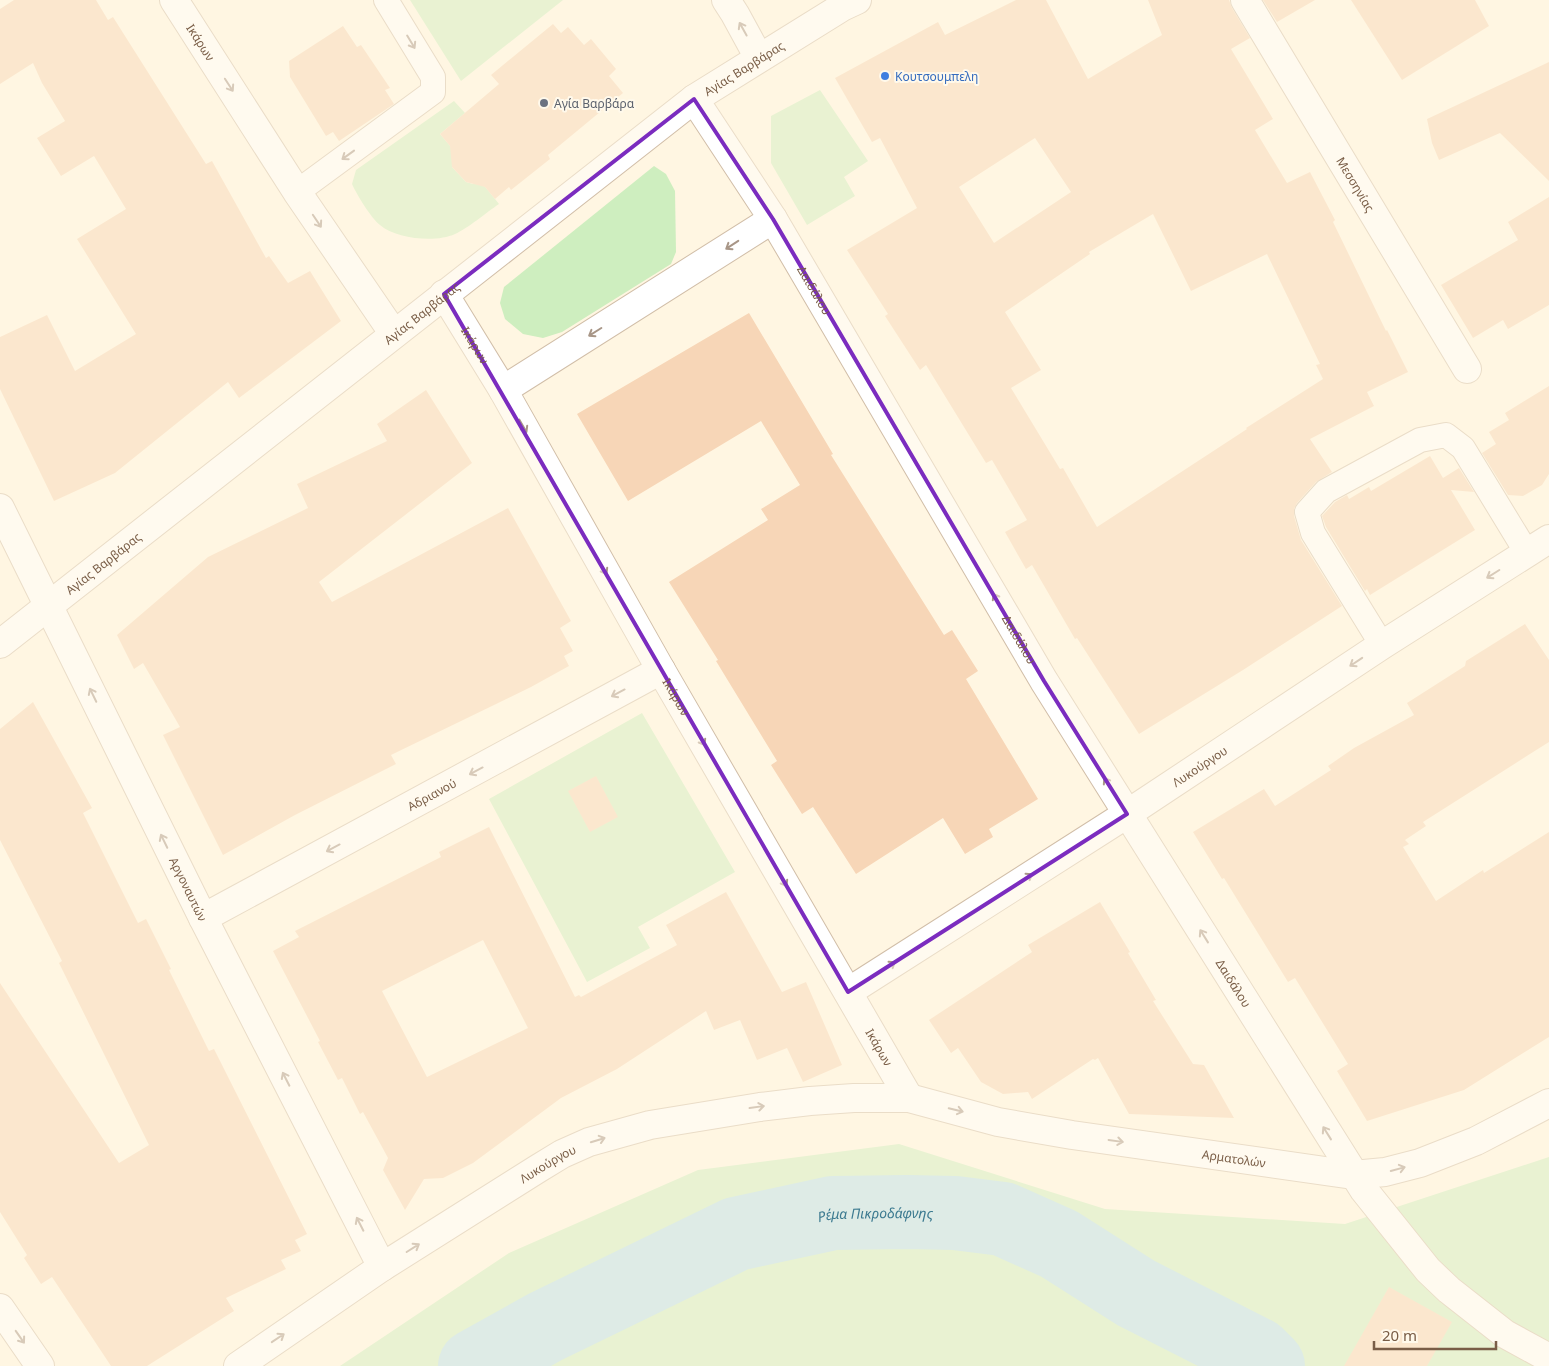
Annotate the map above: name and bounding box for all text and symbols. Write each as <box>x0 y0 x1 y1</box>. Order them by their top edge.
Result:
street label: Ικάρων <box>183 20 219 64</box>
one-way arrow <box>738 21 748 36</box>
one-way arrow <box>407 34 417 48</box>
street label: Αγίας Βαρβάρας <box>700 37 787 100</box>
place label: Κουτσουμπελη <box>895 68 978 85</box>
marker: Κουτσουμπελη <box>879 70 891 82</box>
one-way arrow <box>224 78 234 92</box>
place label: Αγία Βαρβάρα <box>554 95 635 112</box>
marker: Αγία Βαρβάρα <box>538 97 550 109</box>
one-way arrow <box>341 150 355 160</box>
street label: Μεσσηνίας <box>1333 154 1379 215</box>
one-way arrow <box>312 214 322 228</box>
one-way arrow <box>725 240 739 250</box>
street label: Δαιδάλου <box>794 262 836 318</box>
street label: Αγίας Βαρβάρας <box>380 278 463 348</box>
street label: Ικάρων <box>458 323 493 367</box>
one-way arrow <box>588 328 602 338</box>
one-way arrow <box>518 419 528 434</box>
street label: Αγίας Βαρβάρας <box>62 528 144 598</box>
one-way arrow <box>599 560 609 574</box>
one-way arrow <box>1487 570 1501 580</box>
one-way arrow <box>991 593 1001 607</box>
street label: Δαιδάλου <box>999 612 1041 667</box>
one-way arrow <box>1350 657 1364 667</box>
street label: Ικάρων <box>659 675 694 719</box>
one-way arrow <box>88 688 97 703</box>
one-way arrow <box>611 688 626 698</box>
one-way arrow <box>697 731 707 746</box>
street label: Λυκούργου <box>1169 741 1230 790</box>
one-way arrow <box>469 766 483 776</box>
street label: Αδριανού <box>404 774 459 814</box>
one-way arrow <box>1103 777 1113 791</box>
one-way arrow <box>159 834 169 849</box>
one-way arrow <box>325 843 340 853</box>
street label: Αργοναυτών <box>166 854 212 924</box>
one-way arrow <box>778 872 788 887</box>
one-way arrow <box>1019 873 1033 883</box>
one-way arrow <box>1199 929 1210 943</box>
street label: Δαιδάλου <box>1212 956 1255 1010</box>
one-way arrow <box>882 960 896 970</box>
street label: Ικάρων <box>862 1025 897 1069</box>
one-way arrow <box>281 1072 290 1087</box>
one-way arrow <box>749 1102 765 1112</box>
one-way arrow <box>948 1106 964 1115</box>
one-way arrow <box>1322 1127 1332 1141</box>
one-way arrow <box>590 1134 606 1144</box>
one-way arrow <box>1107 1137 1123 1147</box>
street label: Λυκούργου <box>516 1140 578 1187</box>
street label: Αρματολών <box>1201 1145 1267 1171</box>
one-way arrow <box>1389 1163 1405 1173</box>
water label: Ρέμα Πικροδάφνης <box>816 1202 934 1226</box>
one-way arrow <box>355 1216 365 1231</box>
one-way arrow <box>405 1242 419 1252</box>
scale bar <box>1374 1318 1496 1350</box>
text: 20 m <box>1382 1325 1417 1345</box>
one-way arrow <box>15 1330 25 1344</box>
one-way arrow <box>271 1333 285 1343</box>

